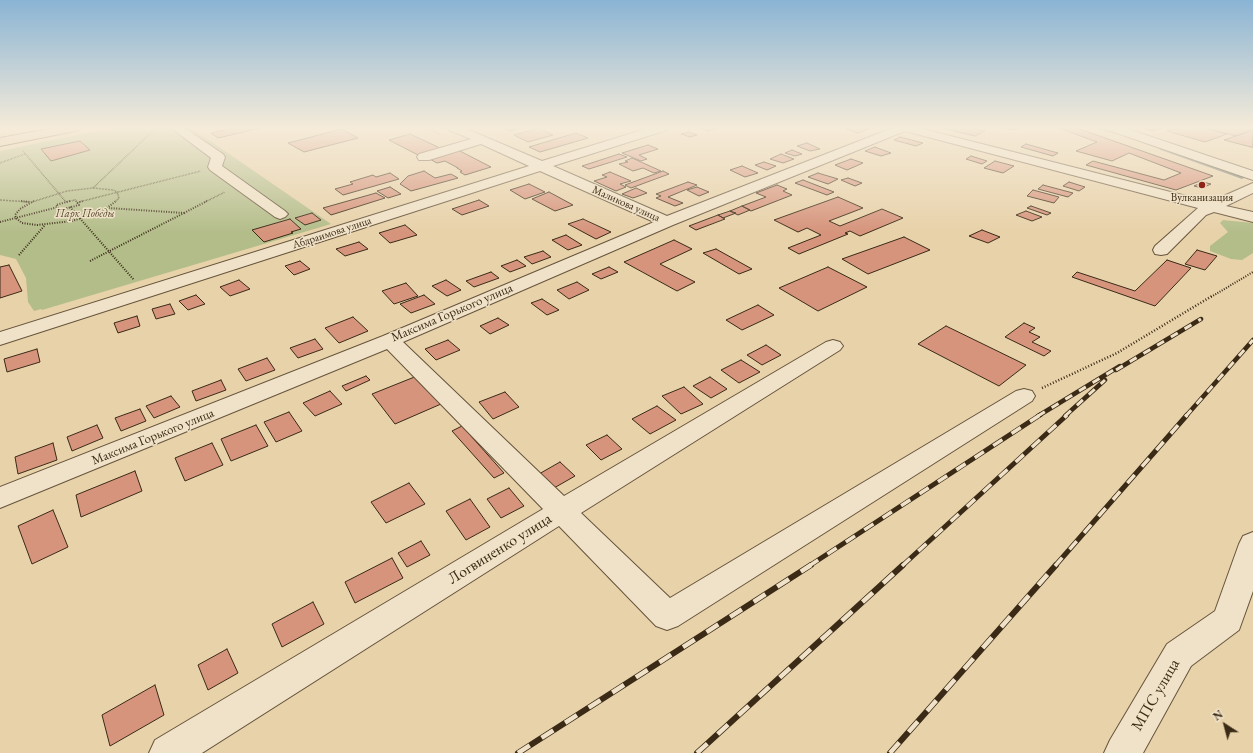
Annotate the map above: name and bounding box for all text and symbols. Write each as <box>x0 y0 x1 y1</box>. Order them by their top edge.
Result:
marker: Вулканизация <box>1197 180 1207 190</box>
street label: Маликова улица <box>590 183 662 225</box>
place label: Вулканизация <box>1171 191 1233 205</box>
park label: Парк Победы <box>56 207 114 221</box>
street label: Абдраимова улица <box>291 214 373 252</box>
street label: Максима Горького улица <box>389 280 515 346</box>
street label: Максима Горького улица <box>90 405 216 469</box>
street label: Логвиненко улица <box>444 509 556 589</box>
street label: МПС улица <box>1128 656 1184 734</box>
north arrow <box>1205 705 1245 745</box>
text: N <box>1210 707 1226 724</box>

